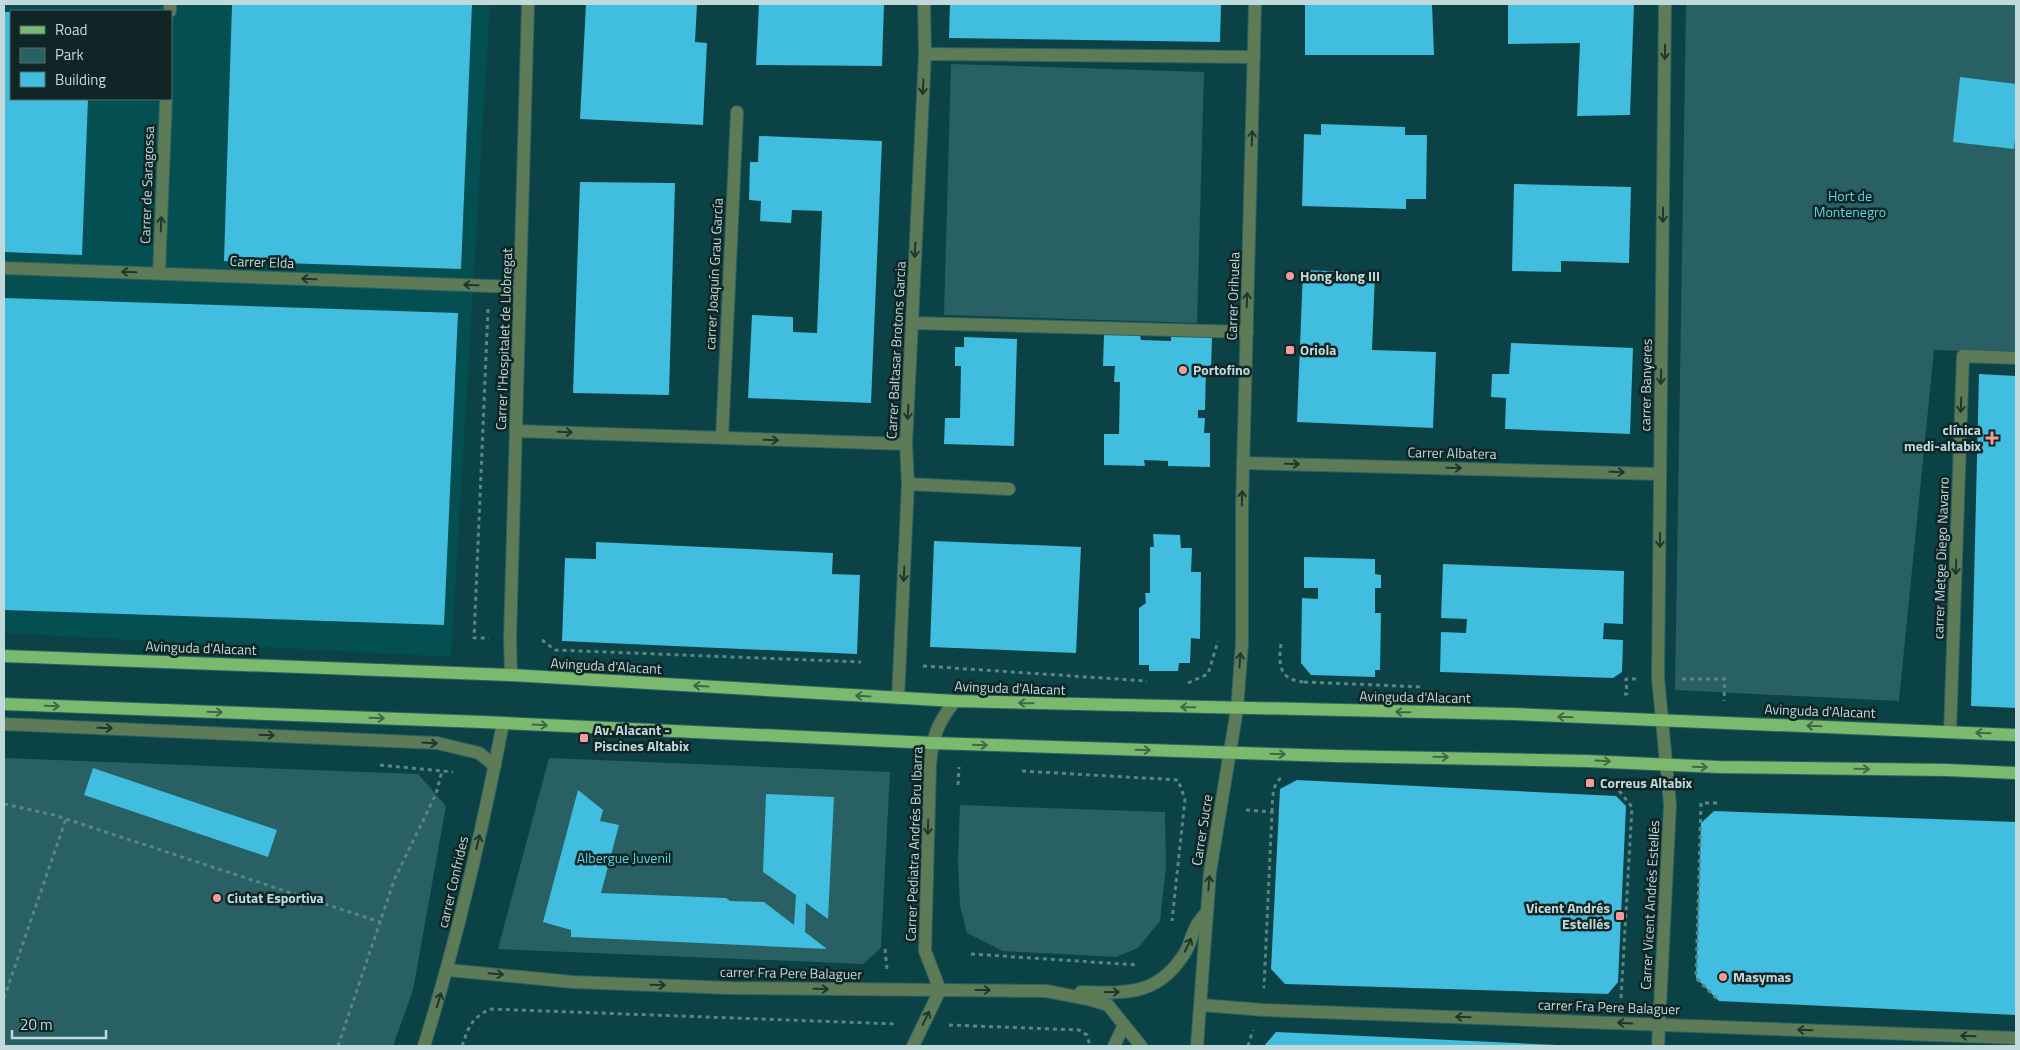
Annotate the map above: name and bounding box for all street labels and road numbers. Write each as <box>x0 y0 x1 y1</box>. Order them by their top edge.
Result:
street label: Carrer de Saragossa <box>134 126 159 244</box>
street label: carrer Joaquín Grau García <box>699 198 728 350</box>
street label: Carrer l'Hospitalet de Llobregat <box>490 247 517 430</box>
street label: Carrer Elda <box>229 250 295 273</box>
street label: Carrer Orihuela <box>1220 251 1245 341</box>
street label: Carrer Baltasar Brotons Garcia <box>880 261 911 439</box>
street label: carrer Banyeres <box>1634 338 1657 432</box>
street label: Carrer Albatera <box>1407 441 1497 464</box>
street label: carrer Metge Diego Navarro <box>1927 476 1954 640</box>
street label: Avinguda d'Alacant <box>145 635 257 660</box>
street label: Avinguda d'Alacant <box>550 652 662 679</box>
street label: Avinguda d'Alacant <box>954 675 1066 700</box>
street label: Avinguda d'Alacant <box>1359 685 1471 708</box>
street label: Avinguda d'Alacant <box>1764 698 1876 723</box>
street label: Carrer Pediatra Andrés Bru Ibarra <box>900 746 927 942</box>
street label: Carrer Sucre <box>1185 793 1218 867</box>
street label: Carrer Vicent Andrés Estellés <box>1635 820 1664 990</box>
street label: carrer Confrides <box>432 834 473 930</box>
street label: carrer Fra Pere Balaguer <box>720 961 862 984</box>
street label: carrer Fra Pere Balaguer <box>1538 994 1681 1019</box>

